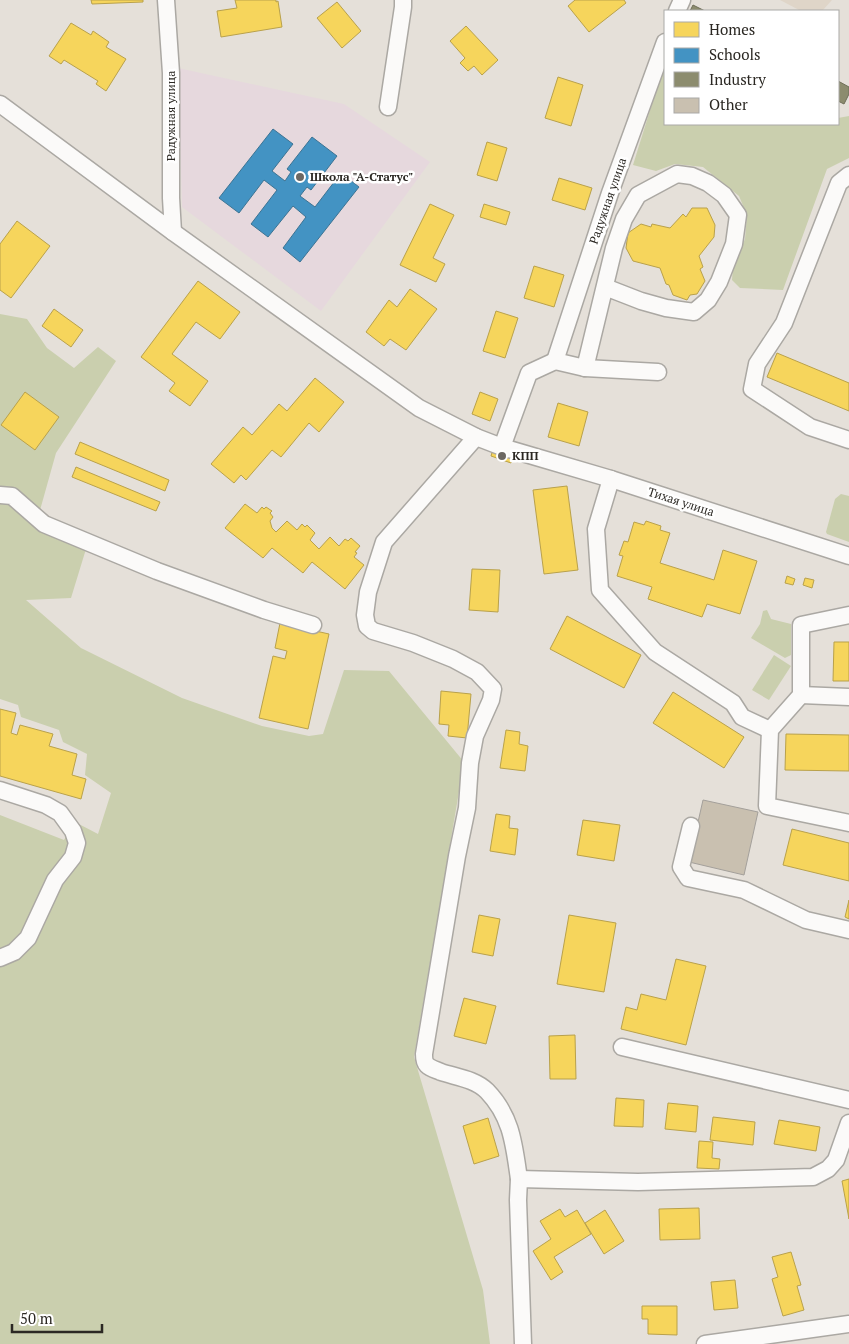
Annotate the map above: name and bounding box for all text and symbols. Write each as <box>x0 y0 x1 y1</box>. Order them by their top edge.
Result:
legend <box>664 10 839 125</box>
text: Homes <box>709 19 755 39</box>
text: Schools <box>709 44 760 64</box>
text: Industry <box>709 69 766 89</box>
street label: Радужная улица <box>163 71 178 161</box>
text: Other <box>709 94 748 114</box>
street label: Радужная улица <box>586 156 629 246</box>
place label: Школа "А-Статус" <box>310 169 413 184</box>
marker: Школа "А-Статус" <box>294 171 306 183</box>
place label: КПП <box>512 448 539 463</box>
marker: КПП <box>496 450 508 462</box>
street label: Тихая улица <box>646 484 716 519</box>
scale bar <box>12 1302 102 1334</box>
text: 50 m <box>20 1308 53 1328</box>

